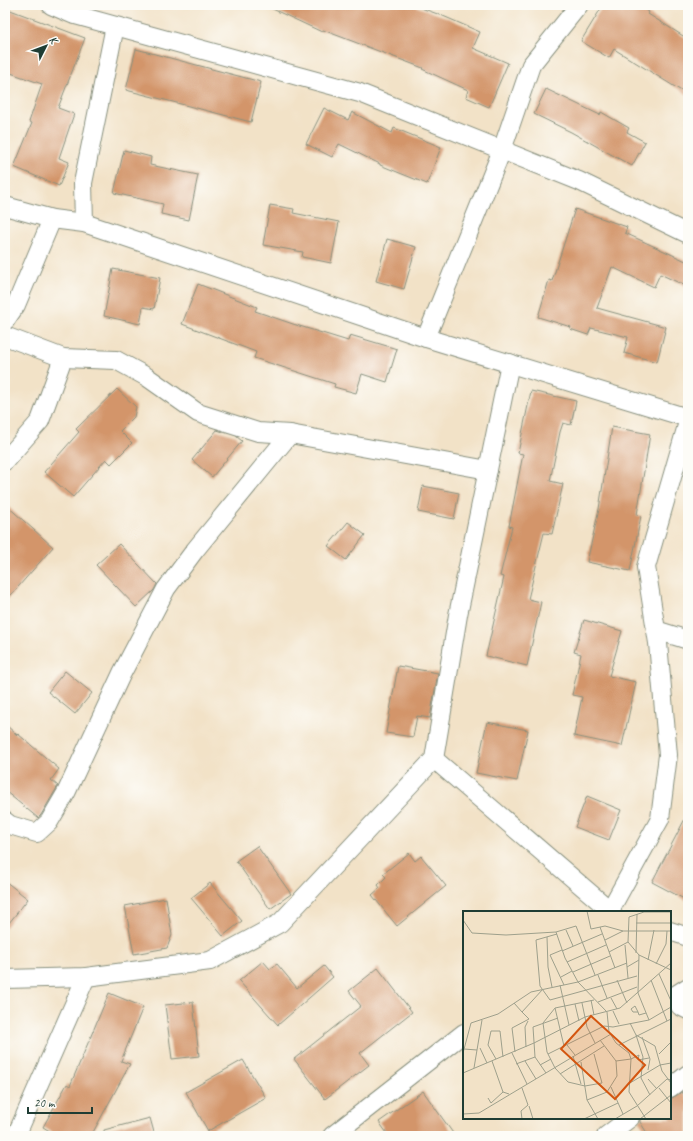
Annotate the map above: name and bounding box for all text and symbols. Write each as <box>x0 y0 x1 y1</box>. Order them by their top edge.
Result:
north arrow <box>26 26 66 66</box>
text: K <box>46 33 62 48</box>
inset map <box>463 911 671 1119</box>
scale bar <box>28 1089 92 1115</box>
text: 20 m <box>34 1095 56 1111</box>

